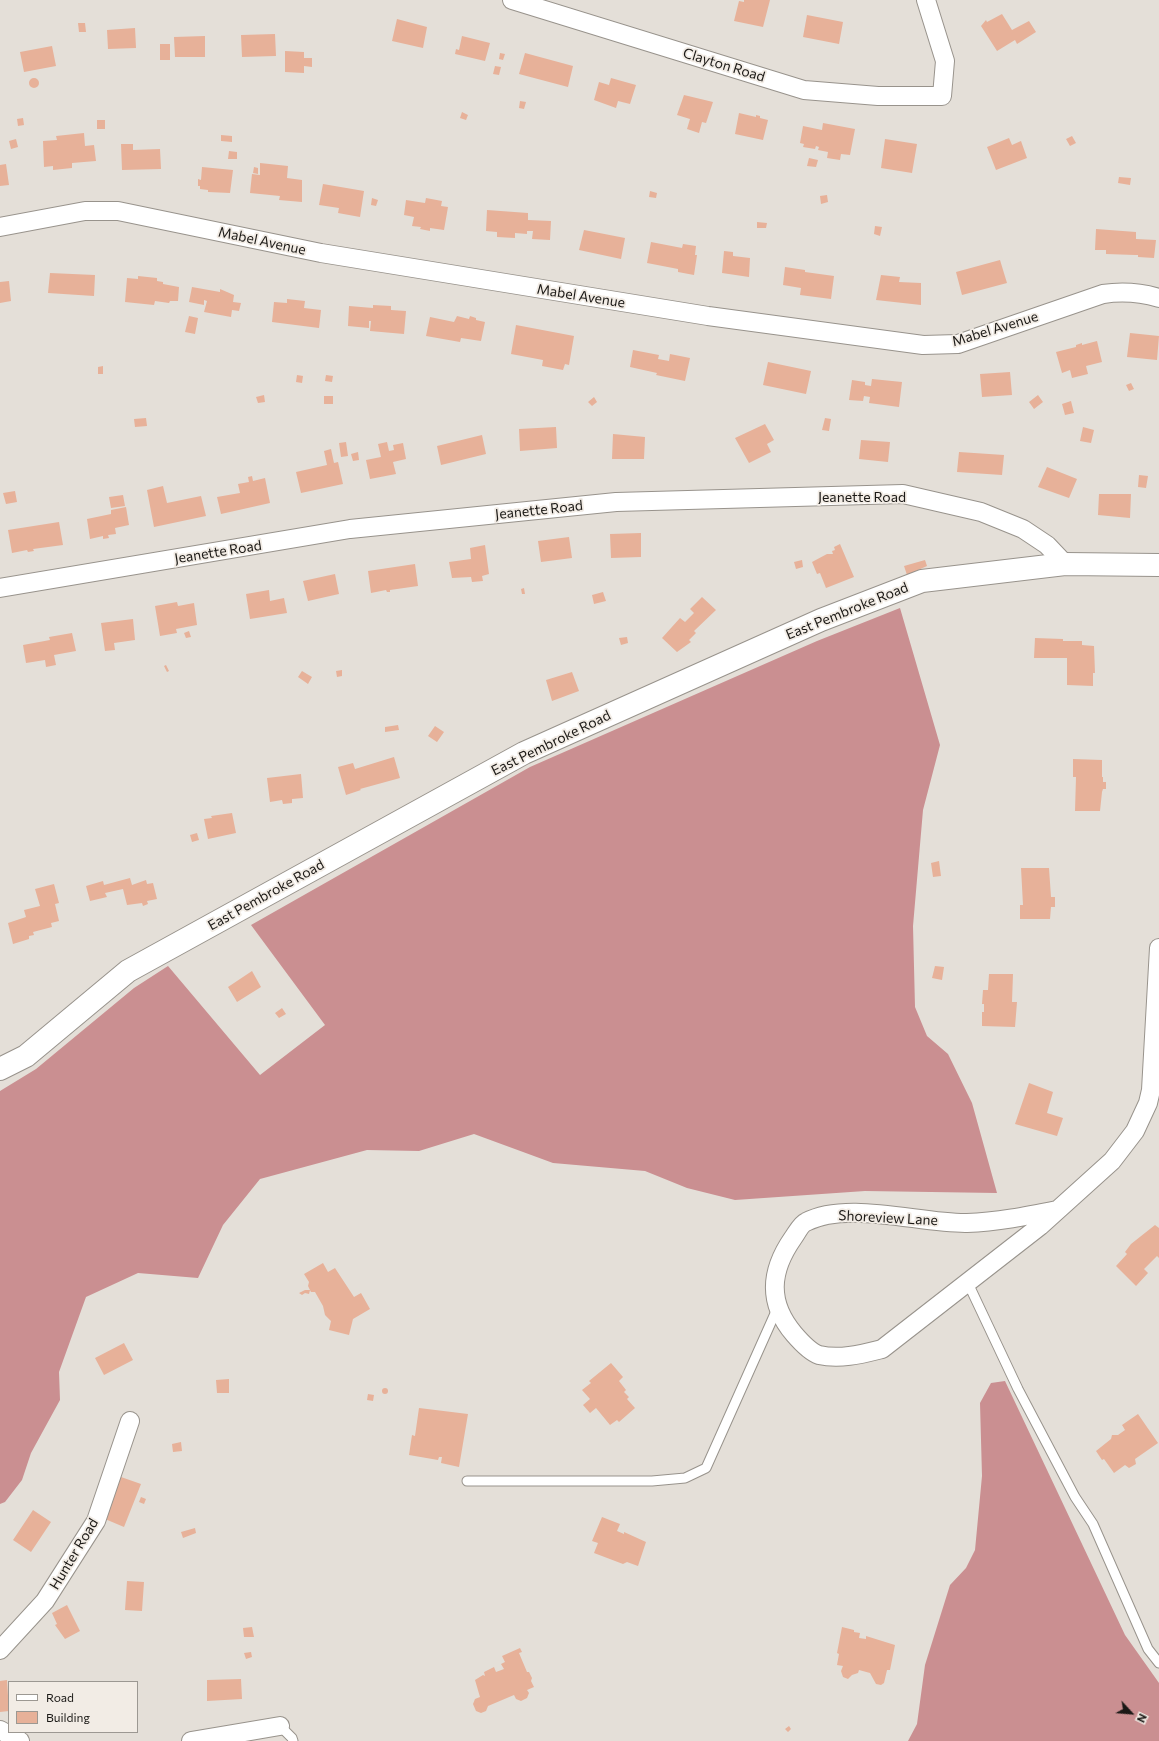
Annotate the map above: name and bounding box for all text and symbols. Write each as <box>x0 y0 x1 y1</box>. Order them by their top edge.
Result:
street label: Clayton Road <box>681 45 767 85</box>
street label: Mabel Avenue <box>217 224 307 258</box>
street label: Mabel Avenue <box>536 281 626 311</box>
street label: Mabel Avenue <box>950 308 1040 350</box>
street label: Jeanette Road <box>818 489 906 505</box>
street label: Jeanette Road <box>494 497 584 523</box>
street label: Jeanette Road <box>173 537 263 567</box>
street label: East Pembroke Road <box>783 579 911 643</box>
street label: East Pembroke Road <box>489 707 613 779</box>
street label: East Pembroke Road <box>205 856 327 934</box>
street label: Shoreview Lane <box>838 1207 938 1229</box>
street label: Hunter Road <box>46 1515 102 1593</box>
legend <box>8 1681 138 1733</box>
text: Road <box>46 1690 74 1704</box>
north arrow <box>1111 1693 1151 1733</box>
text: Building <box>46 1710 90 1724</box>
text: N <box>1135 1712 1150 1725</box>

